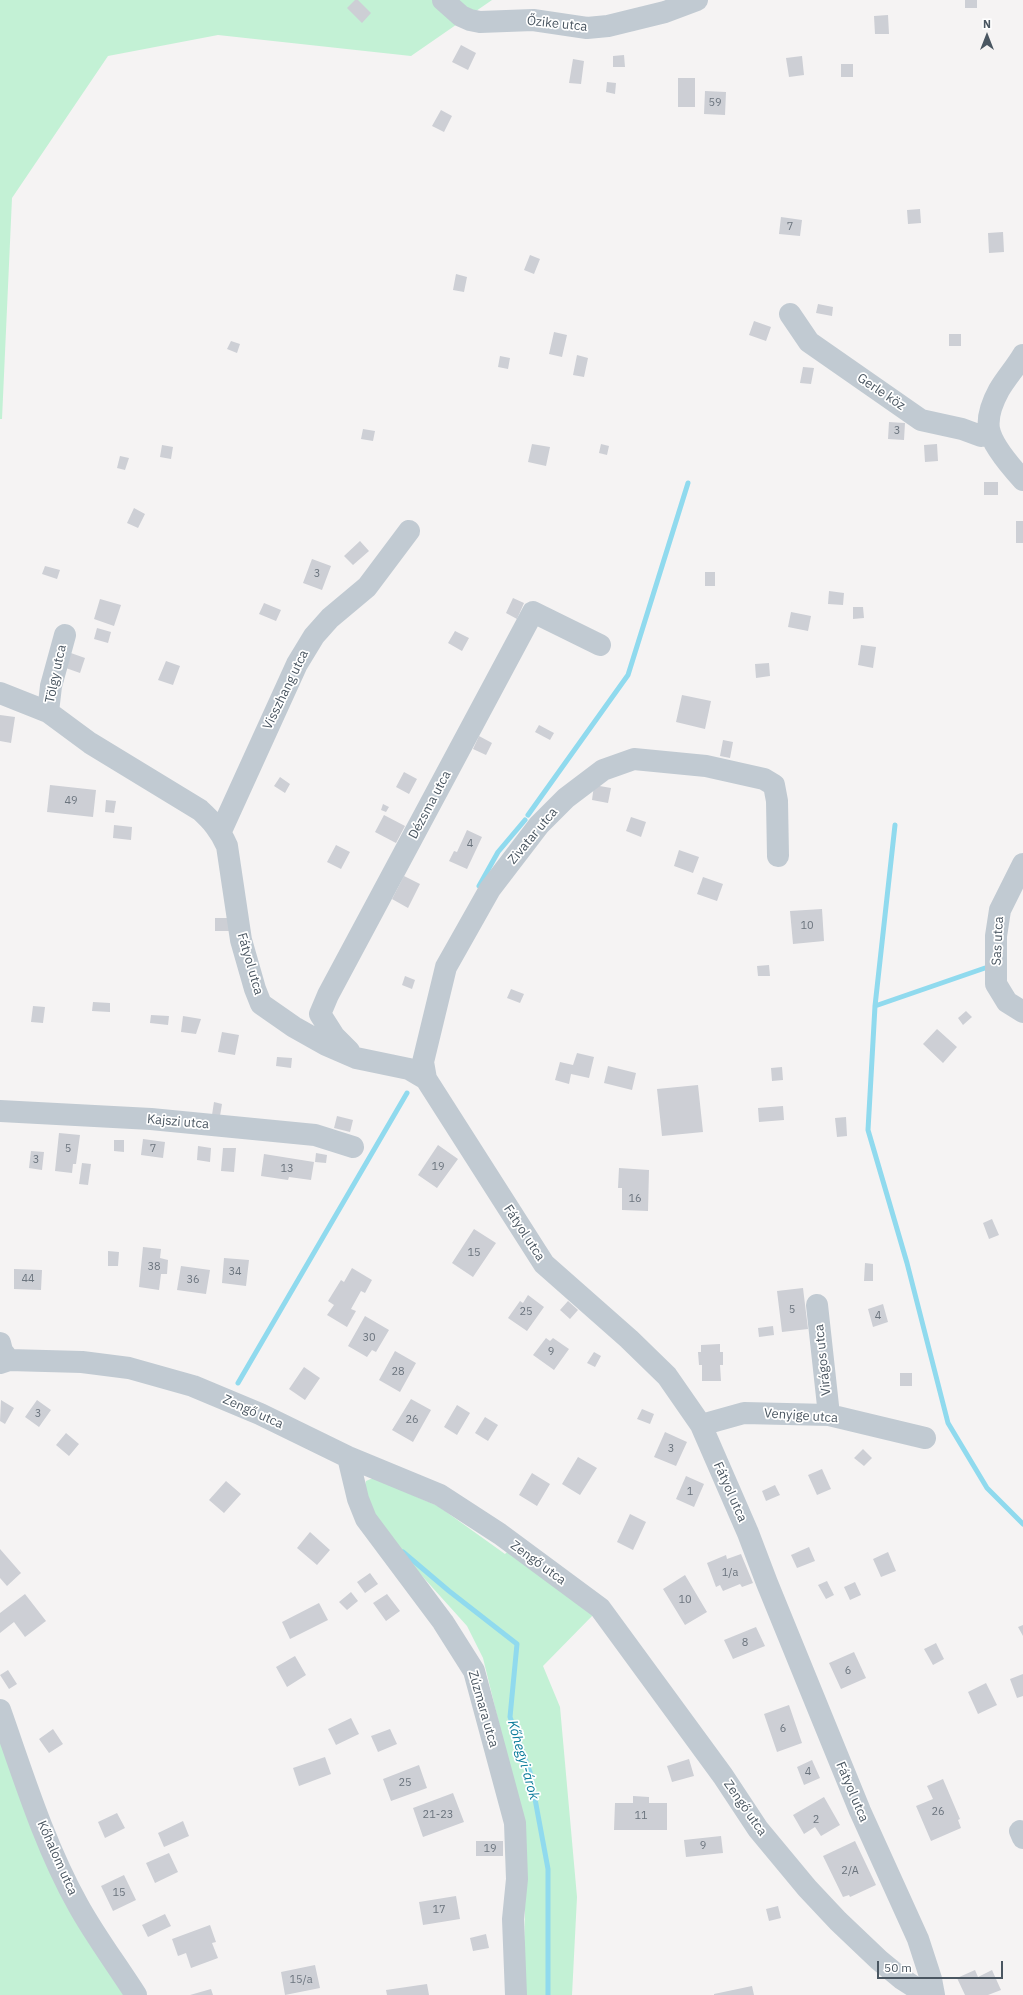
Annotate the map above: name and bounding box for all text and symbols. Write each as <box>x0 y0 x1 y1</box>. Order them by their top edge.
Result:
street label: Őzike utca <box>526 13 588 35</box>
north arrow <box>967 16 1007 56</box>
text: N <box>983 17 991 31</box>
house number: 59 <box>708 96 722 110</box>
house number: 7 <box>787 220 793 234</box>
street label: Gerle köz <box>854 370 908 414</box>
house number: 3 <box>894 424 900 438</box>
house number: 3 <box>314 567 320 581</box>
street label: Tölgy utca <box>42 643 70 705</box>
street label: Visszhang utca <box>260 648 312 732</box>
street label: Dézsma utca <box>406 768 454 842</box>
house number: 49 <box>64 794 78 808</box>
street label: Zivatar utca <box>505 805 561 867</box>
house number: 4 <box>467 837 473 851</box>
street label: Sas utca <box>989 916 1007 966</box>
house number: 10 <box>800 919 814 933</box>
street label: Fátyol utca <box>234 931 266 997</box>
street label: Kajszi utca <box>146 1112 210 1132</box>
house number: 5 <box>65 1142 71 1156</box>
house number: 7 <box>150 1142 156 1156</box>
house number: 3 <box>33 1153 39 1167</box>
house number: 19 <box>431 1160 445 1174</box>
house number: 13 <box>280 1162 294 1176</box>
house number: 16 <box>628 1192 642 1206</box>
street label: Fátyol utca <box>500 1202 548 1264</box>
house number: 15 <box>467 1246 481 1260</box>
house number: 38 <box>147 1260 161 1274</box>
house number: 34 <box>228 1265 242 1279</box>
house number: 44 <box>21 1272 35 1286</box>
house number: 36 <box>186 1273 200 1287</box>
house number: 5 <box>789 1303 795 1317</box>
house number: 25 <box>519 1305 533 1319</box>
house number: 4 <box>875 1309 881 1323</box>
street label: Virágos utca <box>811 1324 835 1396</box>
house number: 30 <box>362 1331 376 1345</box>
house number: 9 <box>548 1345 554 1359</box>
house number: 28 <box>391 1365 405 1379</box>
street label: Zengő utca <box>220 1392 286 1432</box>
street label: Venyige utca <box>764 1406 838 1426</box>
house number: 3 <box>35 1407 41 1421</box>
house number: 26 <box>405 1413 419 1427</box>
house number: 3 <box>668 1442 674 1456</box>
street label: Fátyol utca <box>710 1460 750 1524</box>
house number: 1 <box>687 1485 693 1499</box>
street label: Zengő utca <box>507 1538 569 1588</box>
house number: 1/a <box>722 1566 738 1580</box>
house number: 10 <box>678 1593 692 1607</box>
house number: 8 <box>742 1636 748 1650</box>
house number: 6 <box>845 1664 851 1678</box>
street label: Zúzmara utca <box>465 1669 501 1749</box>
water label: Kőhegyi-árok <box>504 1718 542 1802</box>
house number: 6 <box>780 1722 786 1736</box>
street label: Fátyol utca <box>832 1760 872 1824</box>
house number: 4 <box>805 1765 811 1779</box>
house number: 25 <box>398 1776 412 1790</box>
street label: Zengő utca <box>720 1777 770 1839</box>
house number: 26 <box>931 1805 945 1819</box>
house number: 21-23 <box>423 1808 453 1822</box>
house number: 11 <box>634 1809 648 1823</box>
house number: 2 <box>813 1813 819 1827</box>
street label: Kőhalom utca <box>34 1818 80 1898</box>
house number: 9 <box>700 1839 706 1853</box>
house number: 19 <box>483 1842 497 1856</box>
house number: 2/A <box>841 1864 859 1878</box>
house number: 15 <box>112 1886 126 1900</box>
house number: 17 <box>432 1903 446 1917</box>
scale bar <box>879 1953 1005 1979</box>
text: 50 m <box>884 1960 912 1975</box>
house number: 15/a <box>289 1973 313 1987</box>

